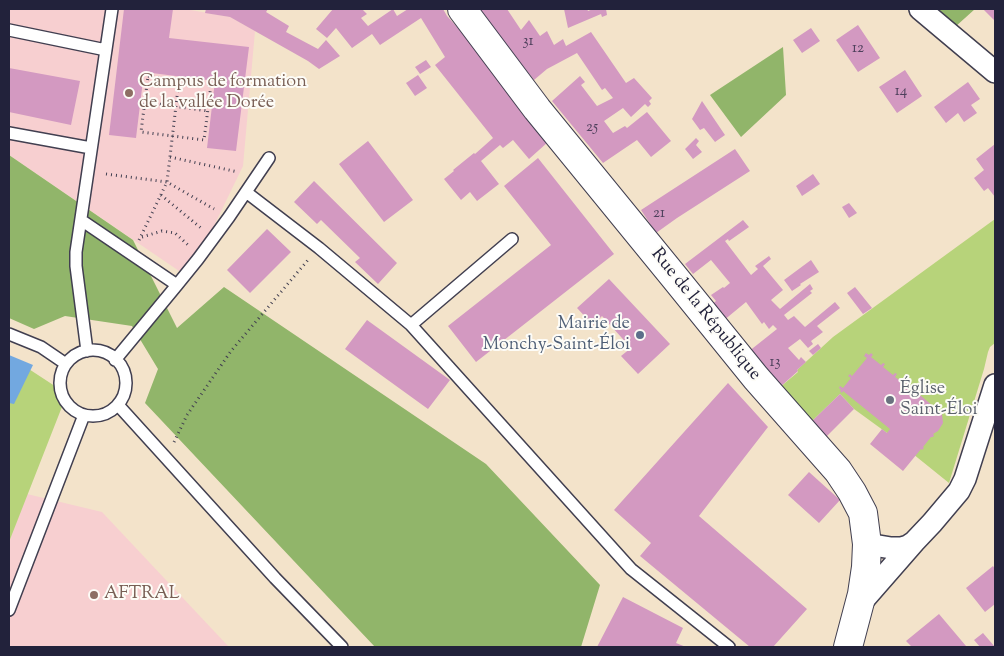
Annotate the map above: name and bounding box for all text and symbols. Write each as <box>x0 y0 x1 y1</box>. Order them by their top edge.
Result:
house number: 31 <box>522 33 534 51</box>
house number: 12 <box>852 40 864 58</box>
place label: Campus de formation de la vallée Dorée <box>139 72 307 115</box>
house number: 14 <box>895 83 907 101</box>
marker: Campus de formation de la vallée Dorée <box>123 87 135 99</box>
house number: 25 <box>586 119 598 137</box>
house number: 21 <box>653 205 665 223</box>
street label: Rue de la République <box>645 245 765 385</box>
place label: Mairie de Monchy-Saint-Éloi <box>483 314 630 356</box>
marker: Mairie de Monchy-Saint-Éloi <box>634 329 646 341</box>
house number: 13 <box>769 354 781 372</box>
place label: Église Saint-Éloi <box>900 379 978 422</box>
marker: Église Saint-Éloi <box>884 394 896 406</box>
place label: AFTRAL <box>104 584 180 606</box>
marker: AFTRAL <box>88 589 100 601</box>

